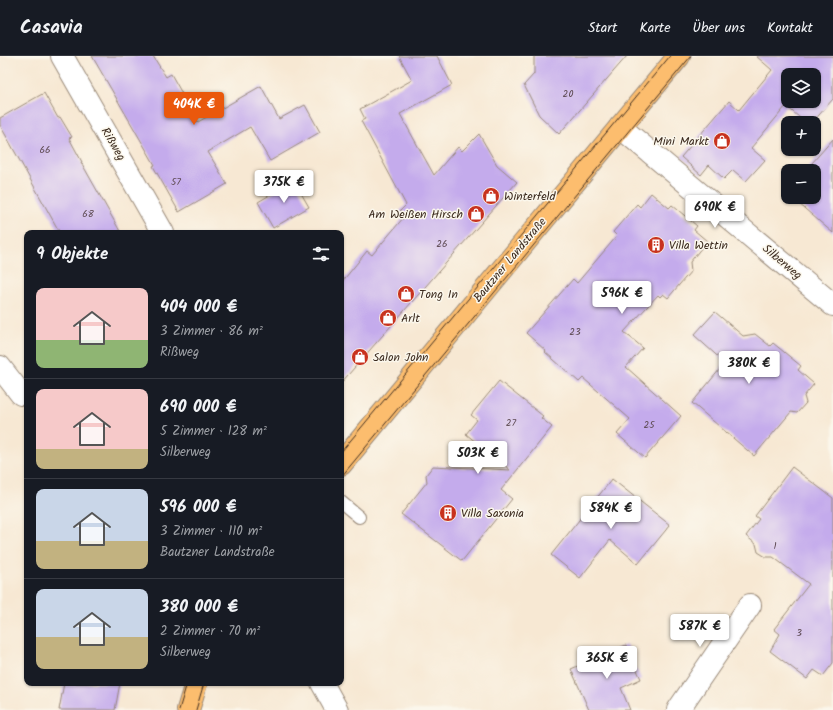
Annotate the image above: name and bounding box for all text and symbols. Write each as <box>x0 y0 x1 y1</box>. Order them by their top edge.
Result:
text: Casavia <box>20 13 83 43</box>
text: Start <box>588 17 617 39</box>
text: Karte <box>639 17 671 39</box>
text: Über uns <box>693 17 745 39</box>
text: Kontakt <box>767 17 813 39</box>
map controls <box>781 68 821 204</box>
button: layers <box>781 68 821 108</box>
house number: 20 <box>563 86 573 102</box>
pin: 404K € <box>161 92 227 126</box>
text: 404K € <box>173 94 215 115</box>
button: + <box>781 116 821 156</box>
street label: Rißweg <box>96 124 130 165</box>
shop icon: Mini Markt <box>712 131 732 151</box>
place label: Mini Markt <box>653 132 709 151</box>
house number: 66 <box>39 142 51 158</box>
button: − <box>781 164 821 204</box>
pin: 375K € <box>251 170 317 204</box>
text: 375K € <box>264 172 304 193</box>
house number: 57 <box>171 174 181 190</box>
shop icon: Winterfeld <box>481 186 501 206</box>
place label: Winterfeld <box>504 187 557 206</box>
pin: 690K € <box>682 195 748 229</box>
text: 690K € <box>694 197 736 218</box>
shop icon: Am Weißen Hirsch <box>466 204 486 224</box>
place label: Am Weißen Hirsch <box>368 205 463 224</box>
house number: 68 <box>82 206 95 222</box>
street label: Bautzner Landstraße <box>469 213 552 307</box>
building icon: Villa Wettin <box>646 235 666 255</box>
house number: 26 <box>436 236 448 252</box>
place label: Villa Wettin <box>669 236 728 255</box>
street label: Silberweg <box>758 240 806 285</box>
text: 9 Objekte <box>36 241 108 268</box>
icon: filters <box>310 243 332 265</box>
pin: 596K € <box>589 281 655 315</box>
text: 596K € <box>601 283 643 304</box>
shop icon: Tong In <box>396 284 416 304</box>
place label: Tong In <box>419 285 458 304</box>
text: 404 000 € <box>160 294 237 321</box>
icon: home <box>68 304 116 352</box>
shop icon: Arlt <box>378 308 398 328</box>
place label: Arlt <box>401 309 420 328</box>
text: 3 Zimmer · 86 m² <box>160 321 263 342</box>
house number: 23 <box>569 324 581 340</box>
text: Rißweg <box>160 342 199 363</box>
shop icon: Salon John <box>350 347 370 367</box>
place label: Salon John <box>373 348 428 367</box>
pin: 380K € <box>716 351 782 385</box>
text: 380K € <box>728 353 770 374</box>
text: 690 000 € <box>160 394 237 421</box>
icon: home <box>68 405 116 453</box>
house number: 27 <box>506 415 517 431</box>
house number: 25 <box>643 417 655 433</box>
text: 5 Zimmer · 128 m² <box>160 421 267 442</box>
pin: 503K € <box>445 441 511 475</box>
text: Silberweg <box>160 442 211 463</box>
text: 503K € <box>457 443 499 464</box>
text: 596 000 € <box>160 494 236 521</box>
pin: 584K € <box>578 496 644 530</box>
text: 584K € <box>590 498 632 519</box>
building icon: Villa Saxonia <box>438 503 458 523</box>
place label: Villa Saxonia <box>461 504 524 523</box>
icon: home <box>68 505 116 553</box>
text: 3 Zimmer · 110 m² <box>160 521 262 542</box>
house number: 1 <box>773 538 777 554</box>
text: Bautzner Landstraße <box>160 542 275 563</box>
text: 380 000 € <box>160 594 238 621</box>
icon: home <box>68 605 116 653</box>
pin: 587K € <box>667 614 733 648</box>
text: 587K € <box>679 616 721 637</box>
text: 2 Zimmer · 70 m² <box>160 621 260 642</box>
house number: 3 <box>796 625 802 641</box>
text: Silberweg <box>160 642 211 663</box>
pin: 365K € <box>574 646 640 680</box>
text: 365K € <box>586 648 628 669</box>

